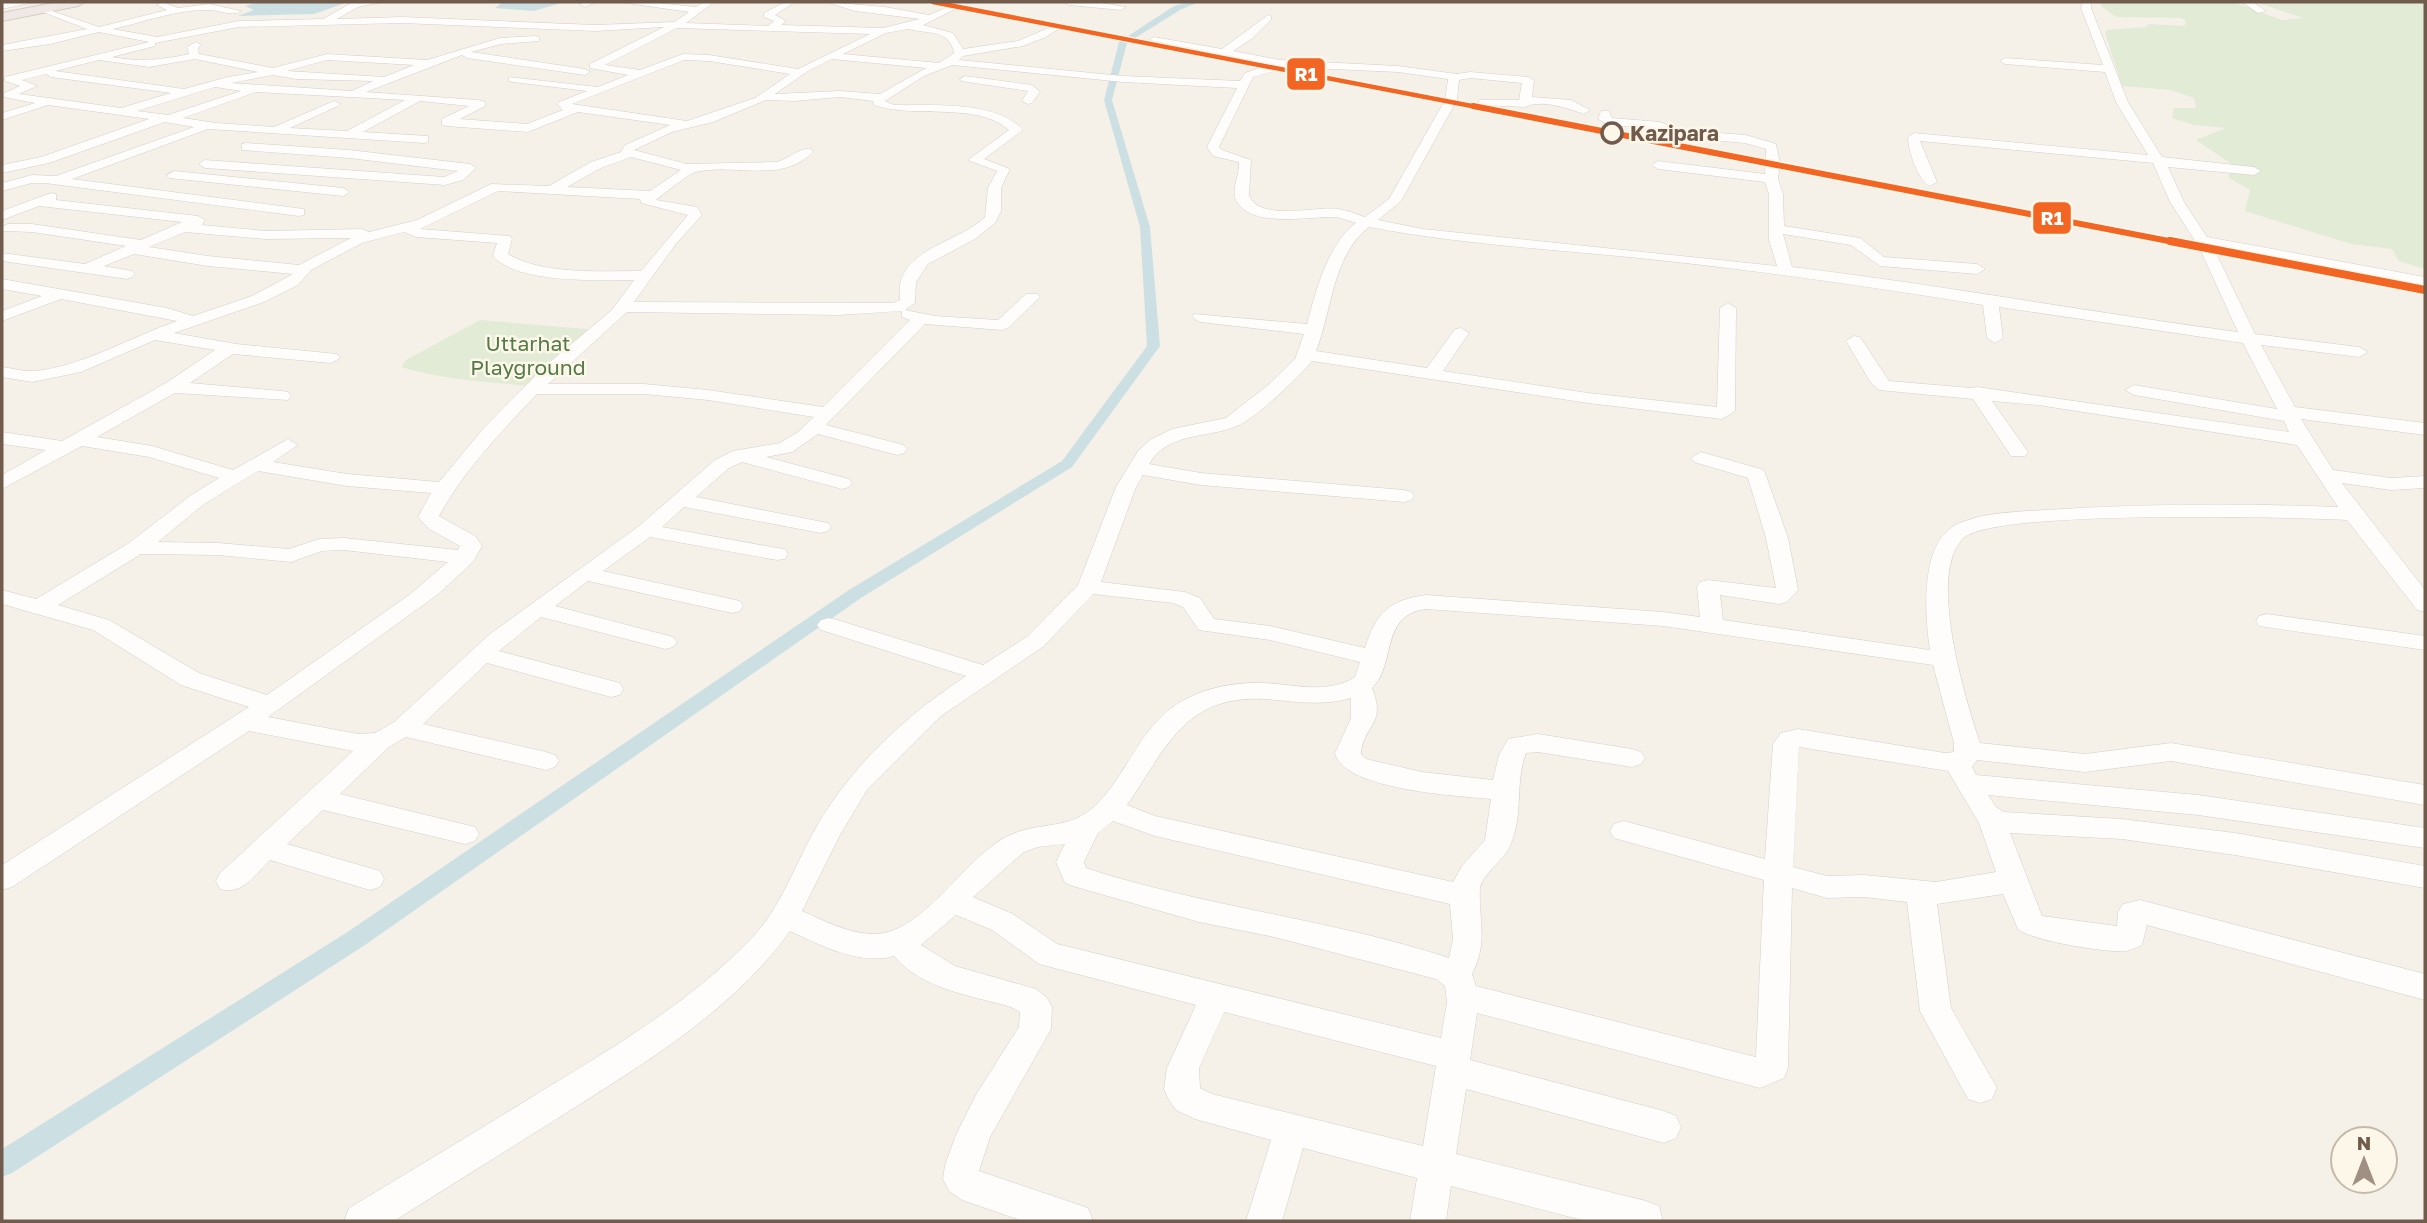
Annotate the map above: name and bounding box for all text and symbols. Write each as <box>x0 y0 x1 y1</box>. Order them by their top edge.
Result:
line badge: R1 <box>1286 57 1326 91</box>
text: R1 <box>1295 62 1318 85</box>
place label: Kazipara <box>1630 120 1719 146</box>
marker: Kazipara <box>1601 122 1623 144</box>
line badge: R1 <box>2032 201 2072 235</box>
text: R1 <box>2041 206 2064 229</box>
park label: Uttarhat Playground <box>470 330 586 380</box>
north arrow <box>2329 1125 2399 1195</box>
text: N <box>2357 1131 2371 1154</box>

